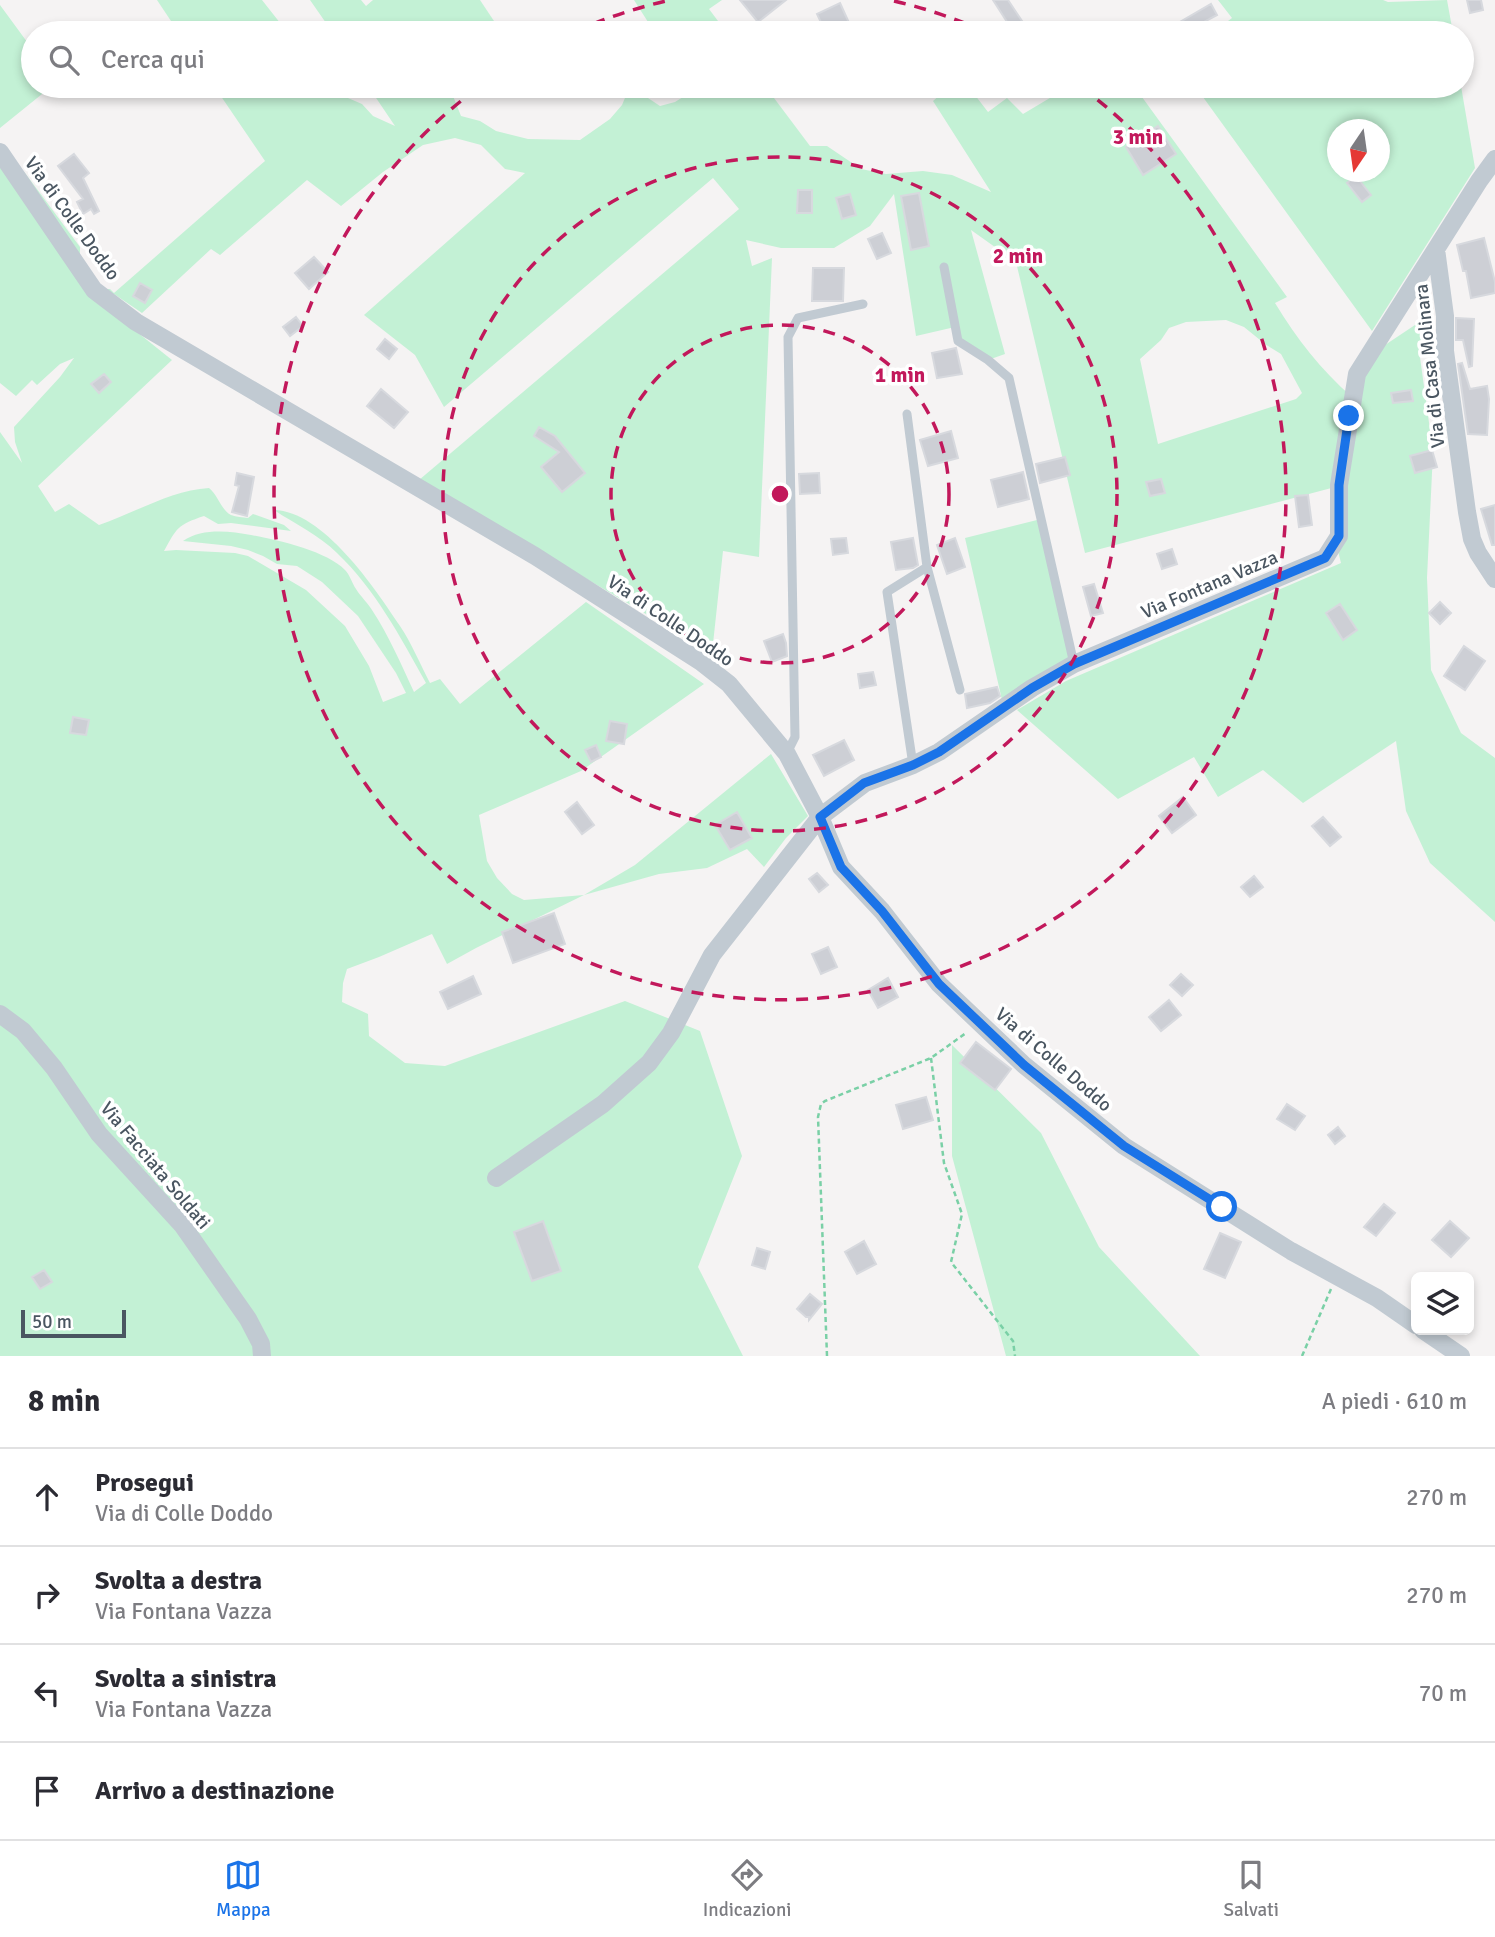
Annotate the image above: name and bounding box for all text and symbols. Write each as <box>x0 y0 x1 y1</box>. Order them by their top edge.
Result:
search box <box>21 21 1474 98</box>
icon: search <box>45 41 83 79</box>
text: Cerca qui <box>101 44 205 76</box>
north arrow <box>1327 119 1390 182</box>
text: 3 min <box>1113 124 1163 150</box>
street label: Via di Colle Doddo <box>19 152 125 285</box>
text: 2 min <box>993 243 1043 269</box>
street label: Via di Casa Molinara <box>1409 283 1451 449</box>
text: 1 min <box>875 362 925 388</box>
route end <box>1333 400 1364 431</box>
centre of rings <box>768 482 792 506</box>
street label: Via Fontana Vazza <box>1137 545 1281 625</box>
street label: Via di Colle Doddo <box>603 570 738 672</box>
street label: Via di Colle Doddo <box>990 1002 1117 1117</box>
street label: Via Facciata Soldati <box>95 1097 216 1234</box>
route start <box>1206 1191 1237 1222</box>
map controls <box>1411 1272 1474 1335</box>
button: layers <box>1411 1272 1474 1335</box>
scale bar <box>21 1307 126 1339</box>
text: 50 m <box>32 1310 72 1334</box>
text: 8 min <box>28 1383 100 1420</box>
text: A piedi · 610 m <box>1322 1387 1467 1416</box>
text: Prosegui <box>95 1467 194 1499</box>
icon: ahead <box>28 1478 66 1516</box>
text: 270 m <box>1406 1483 1467 1512</box>
text: Via di Colle Doddo <box>95 1499 273 1528</box>
text: Svolta a destra <box>95 1565 262 1597</box>
icon: right <box>28 1576 66 1614</box>
text: 270 m <box>1406 1581 1467 1610</box>
text: Via Fontana Vazza <box>95 1597 272 1626</box>
text: Svolta a sinistra <box>95 1663 277 1695</box>
icon: left <box>28 1674 66 1712</box>
text: 70 m <box>1419 1679 1467 1708</box>
text: Via Fontana Vazza <box>95 1695 272 1724</box>
icon: arrive <box>28 1772 66 1810</box>
text: Arrivo a destinazione <box>95 1775 335 1807</box>
tab: Mappa <box>216 1856 271 1922</box>
tab: Indicazioni <box>703 1856 791 1922</box>
tab: Salvati <box>1223 1856 1279 1922</box>

